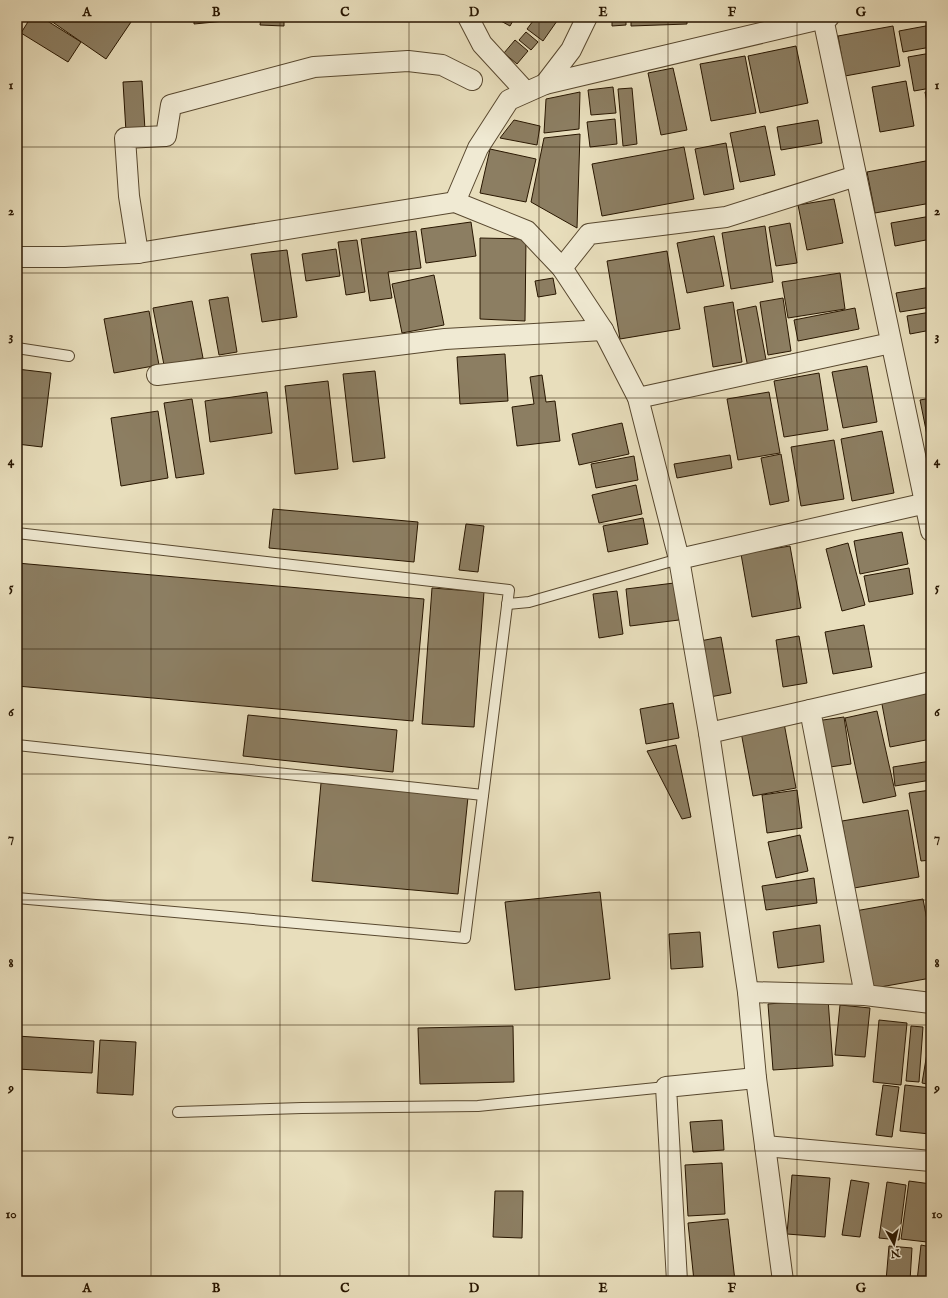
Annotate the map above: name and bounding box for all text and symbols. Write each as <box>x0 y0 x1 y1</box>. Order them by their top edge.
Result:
text: A <box>82 4 93 21</box>
text: B <box>212 4 221 21</box>
text: C <box>340 4 350 21</box>
text: D <box>469 4 480 21</box>
text: E <box>598 4 608 21</box>
text: F <box>728 4 737 21</box>
text: G <box>856 4 867 21</box>
text: 1 <box>9 77 14 94</box>
text: 1 <box>935 77 940 94</box>
text: 2 <box>8 203 14 220</box>
text: 2 <box>934 203 940 220</box>
text: 3 <box>9 328 14 345</box>
text: 3 <box>935 328 940 345</box>
text: 4 <box>8 453 15 470</box>
text: 4 <box>934 453 941 470</box>
text: 5 <box>9 579 14 596</box>
text: 5 <box>935 579 940 596</box>
text: 6 <box>8 704 14 721</box>
text: 6 <box>934 704 940 721</box>
text: 7 <box>8 830 14 847</box>
text: 7 <box>934 830 940 847</box>
text: 8 <box>8 955 14 972</box>
text: 8 <box>934 955 940 972</box>
text: 9 <box>7 1080 14 1097</box>
text: 9 <box>933 1080 940 1097</box>
text: 10 <box>5 1206 17 1223</box>
text: 10 <box>931 1206 943 1223</box>
north arrow <box>874 1224 914 1264</box>
text: N <box>889 1245 902 1261</box>
text: A <box>82 1280 93 1297</box>
text: B <box>212 1280 221 1297</box>
text: C <box>340 1280 350 1297</box>
text: D <box>469 1280 480 1297</box>
text: E <box>598 1280 608 1297</box>
text: F <box>728 1280 737 1297</box>
text: G <box>856 1280 867 1297</box>

